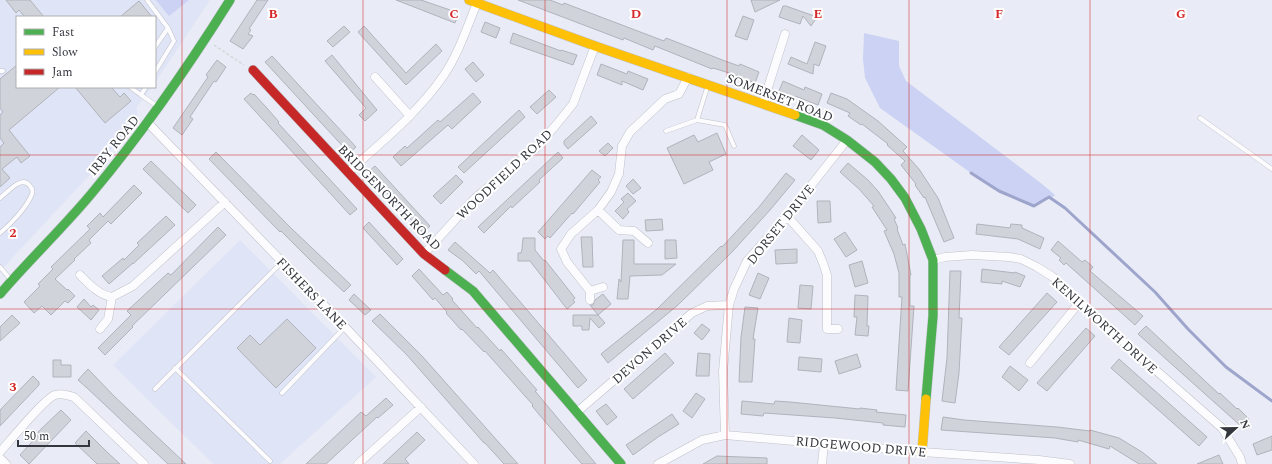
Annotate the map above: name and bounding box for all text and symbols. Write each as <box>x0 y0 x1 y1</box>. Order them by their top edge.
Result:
text: B <box>268 4 278 24</box>
text: C <box>449 4 459 24</box>
text: D <box>631 4 641 24</box>
text: E <box>814 4 823 24</box>
text: F <box>995 4 1003 24</box>
text: G <box>1176 4 1186 24</box>
legend <box>16 16 156 88</box>
text: Fast <box>52 23 74 42</box>
text: Slow <box>52 43 78 62</box>
text: Jam <box>52 63 73 82</box>
street label: SOMERSET ROAD <box>723 68 836 127</box>
street label: IRBY ROAD <box>83 111 144 180</box>
street label: WOODFIELD ROAD <box>452 125 557 225</box>
street label: BRIDGENORTH ROAD <box>333 140 446 255</box>
street label: DORSET DRIVE <box>742 180 820 269</box>
text: 2 <box>9 223 17 243</box>
street label: FISHERS LANE <box>271 253 351 335</box>
street label: KENILWORTH DRIVE <box>1047 272 1162 379</box>
street label: DEVON DRIVE <box>608 312 692 389</box>
text: 3 <box>9 377 17 397</box>
north arrow <box>1216 408 1256 448</box>
text: N <box>1235 417 1254 432</box>
scale bar <box>18 422 89 448</box>
text: 50 m <box>24 427 49 446</box>
street label: RIDGEWOOD DRIVE <box>795 431 927 463</box>

